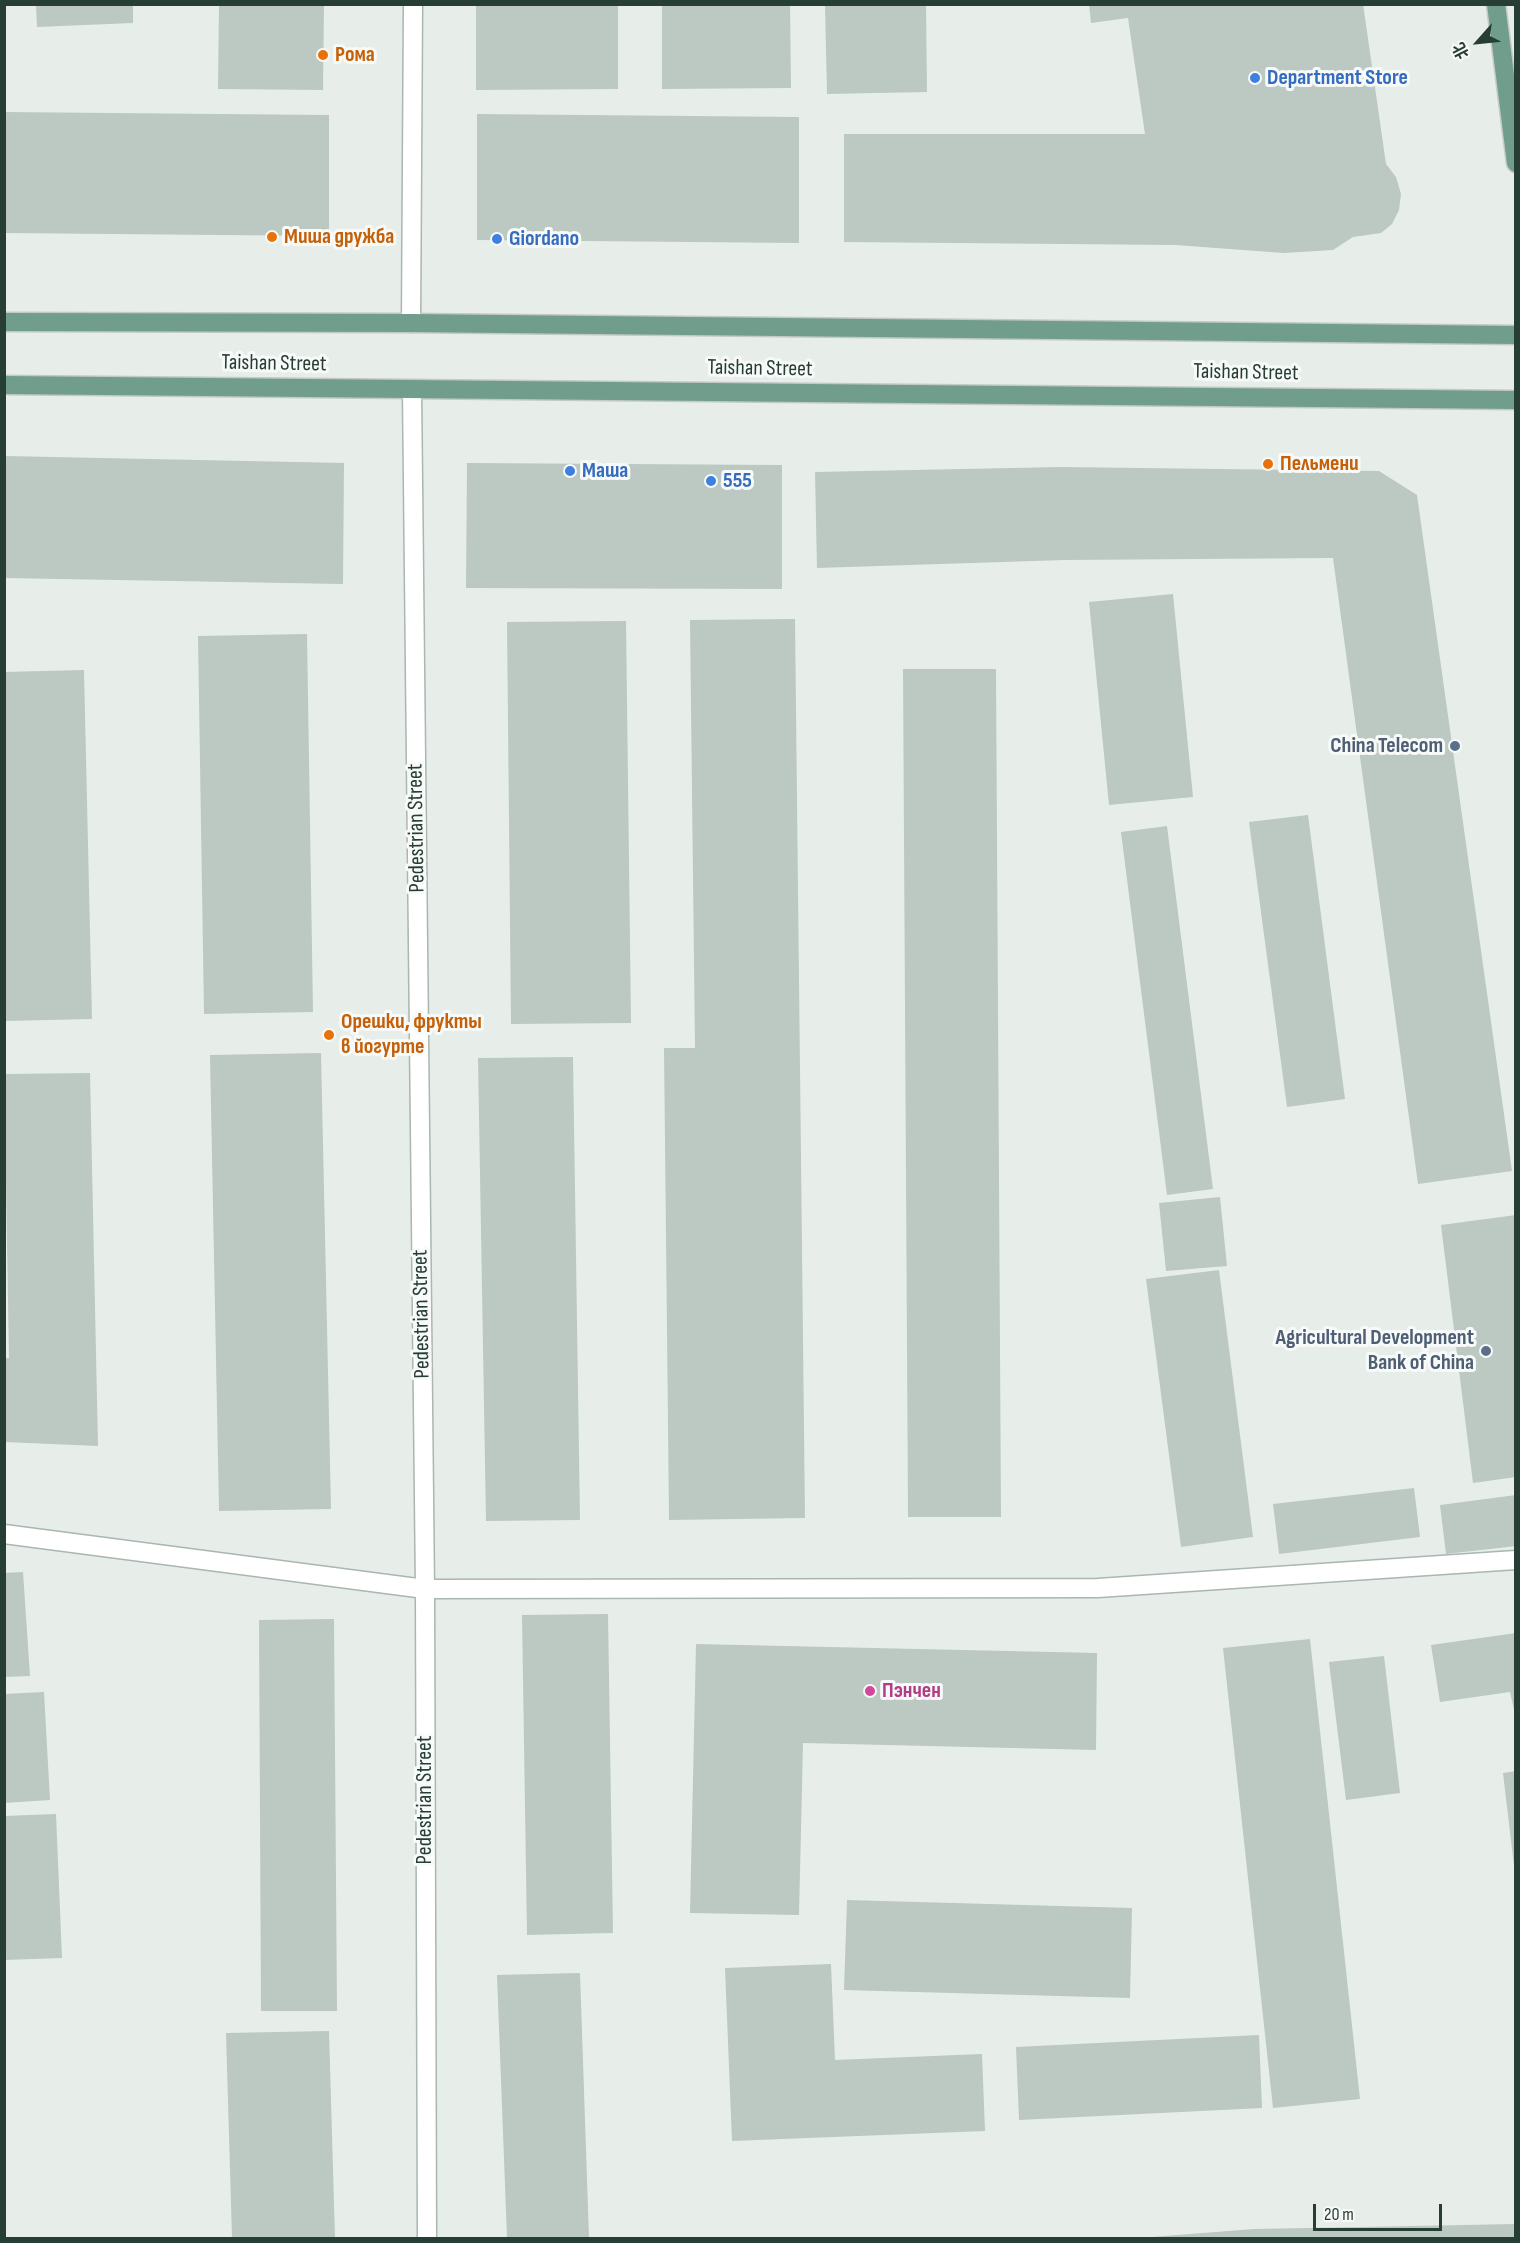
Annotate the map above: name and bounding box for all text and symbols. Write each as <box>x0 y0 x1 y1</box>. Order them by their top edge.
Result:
north arrow <box>1448 12 1508 72</box>
text: 北 <box>1449 39 1474 62</box>
place label: Рома <box>335 42 375 68</box>
marker: Рома <box>316 48 330 62</box>
place label: Department Store <box>1267 65 1408 91</box>
marker: Department Store <box>1248 71 1262 85</box>
place label: Миша дружба <box>284 224 394 250</box>
place label: Giordano <box>509 226 579 252</box>
marker: Миша дружба <box>265 230 279 244</box>
marker: Giordano <box>490 232 504 246</box>
street label: Taishan Street <box>221 350 327 378</box>
street label: Taishan Street <box>707 355 813 383</box>
street label: Taishan Street <box>1193 359 1299 387</box>
place label: Пельмени <box>1280 451 1359 477</box>
marker: Пельмени <box>1261 457 1275 471</box>
place label: Маша <box>582 458 628 484</box>
marker: Маша <box>563 464 577 478</box>
place label: 555 <box>723 468 752 494</box>
marker: 555 <box>704 474 718 488</box>
place label: China Telecom <box>1330 733 1443 759</box>
marker: China Telecom <box>1448 739 1462 753</box>
street label: Pedestrian Street <box>403 763 431 893</box>
place label: Орешки, фрукты в йогурте <box>341 1009 482 1060</box>
marker: Орешки, фрукты в йогурте <box>322 1028 336 1042</box>
street label: Pedestrian Street <box>408 1249 436 1379</box>
place label: Agricultural Development Bank of China <box>1275 1325 1474 1376</box>
marker: Agricultural Development Bank of China <box>1479 1344 1493 1358</box>
place label: Пэнчен <box>882 1678 941 1704</box>
marker: Пэнчен <box>863 1684 877 1698</box>
street label: Pedestrian Street <box>412 1736 438 1864</box>
scale bar <box>1316 2192 1445 2230</box>
text: 20 m <box>1324 2204 1354 2225</box>

